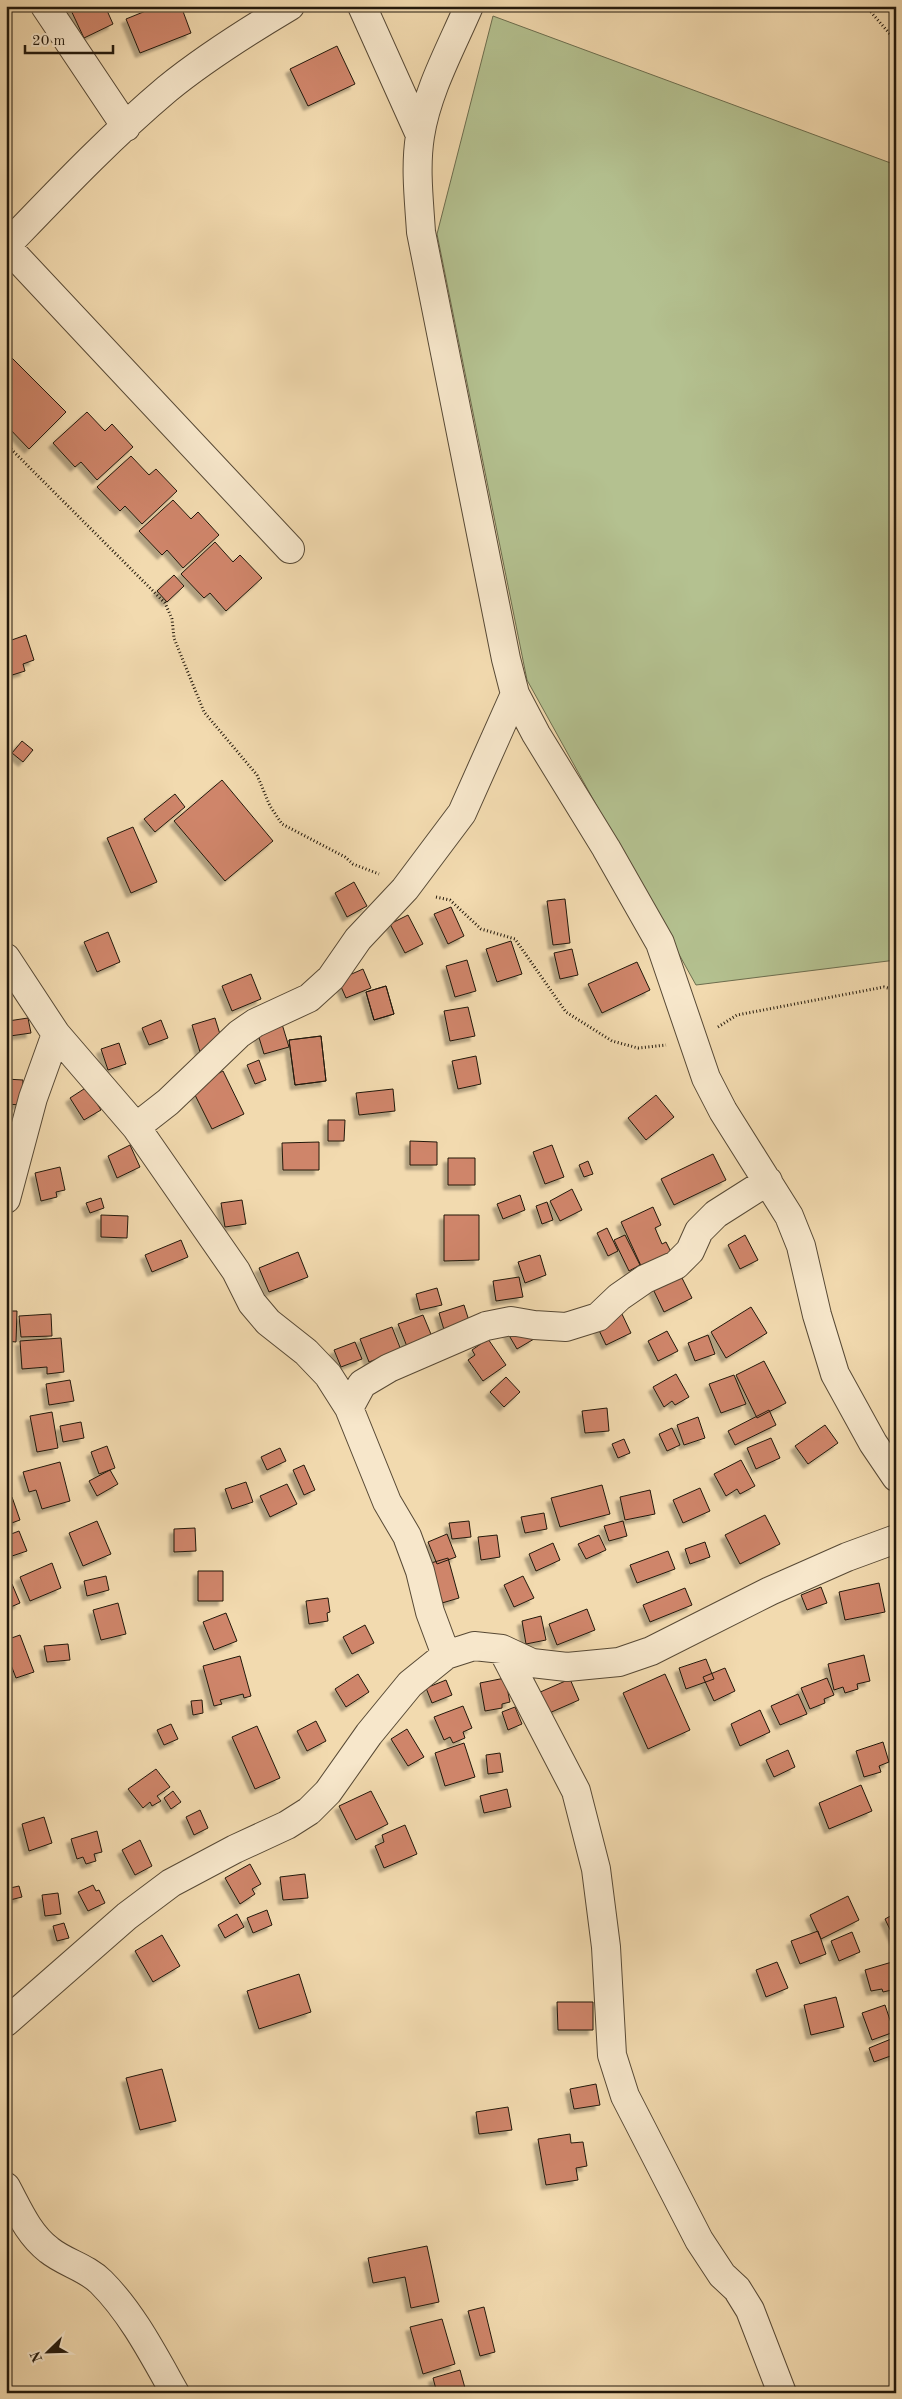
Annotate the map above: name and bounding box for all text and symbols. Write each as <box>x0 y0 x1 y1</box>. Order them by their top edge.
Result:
scale bar <box>25 22 112 54</box>
text: 20 m <box>32 34 66 49</box>
north arrow <box>22 2326 72 2376</box>
text: N <box>28 2349 45 2364</box>

